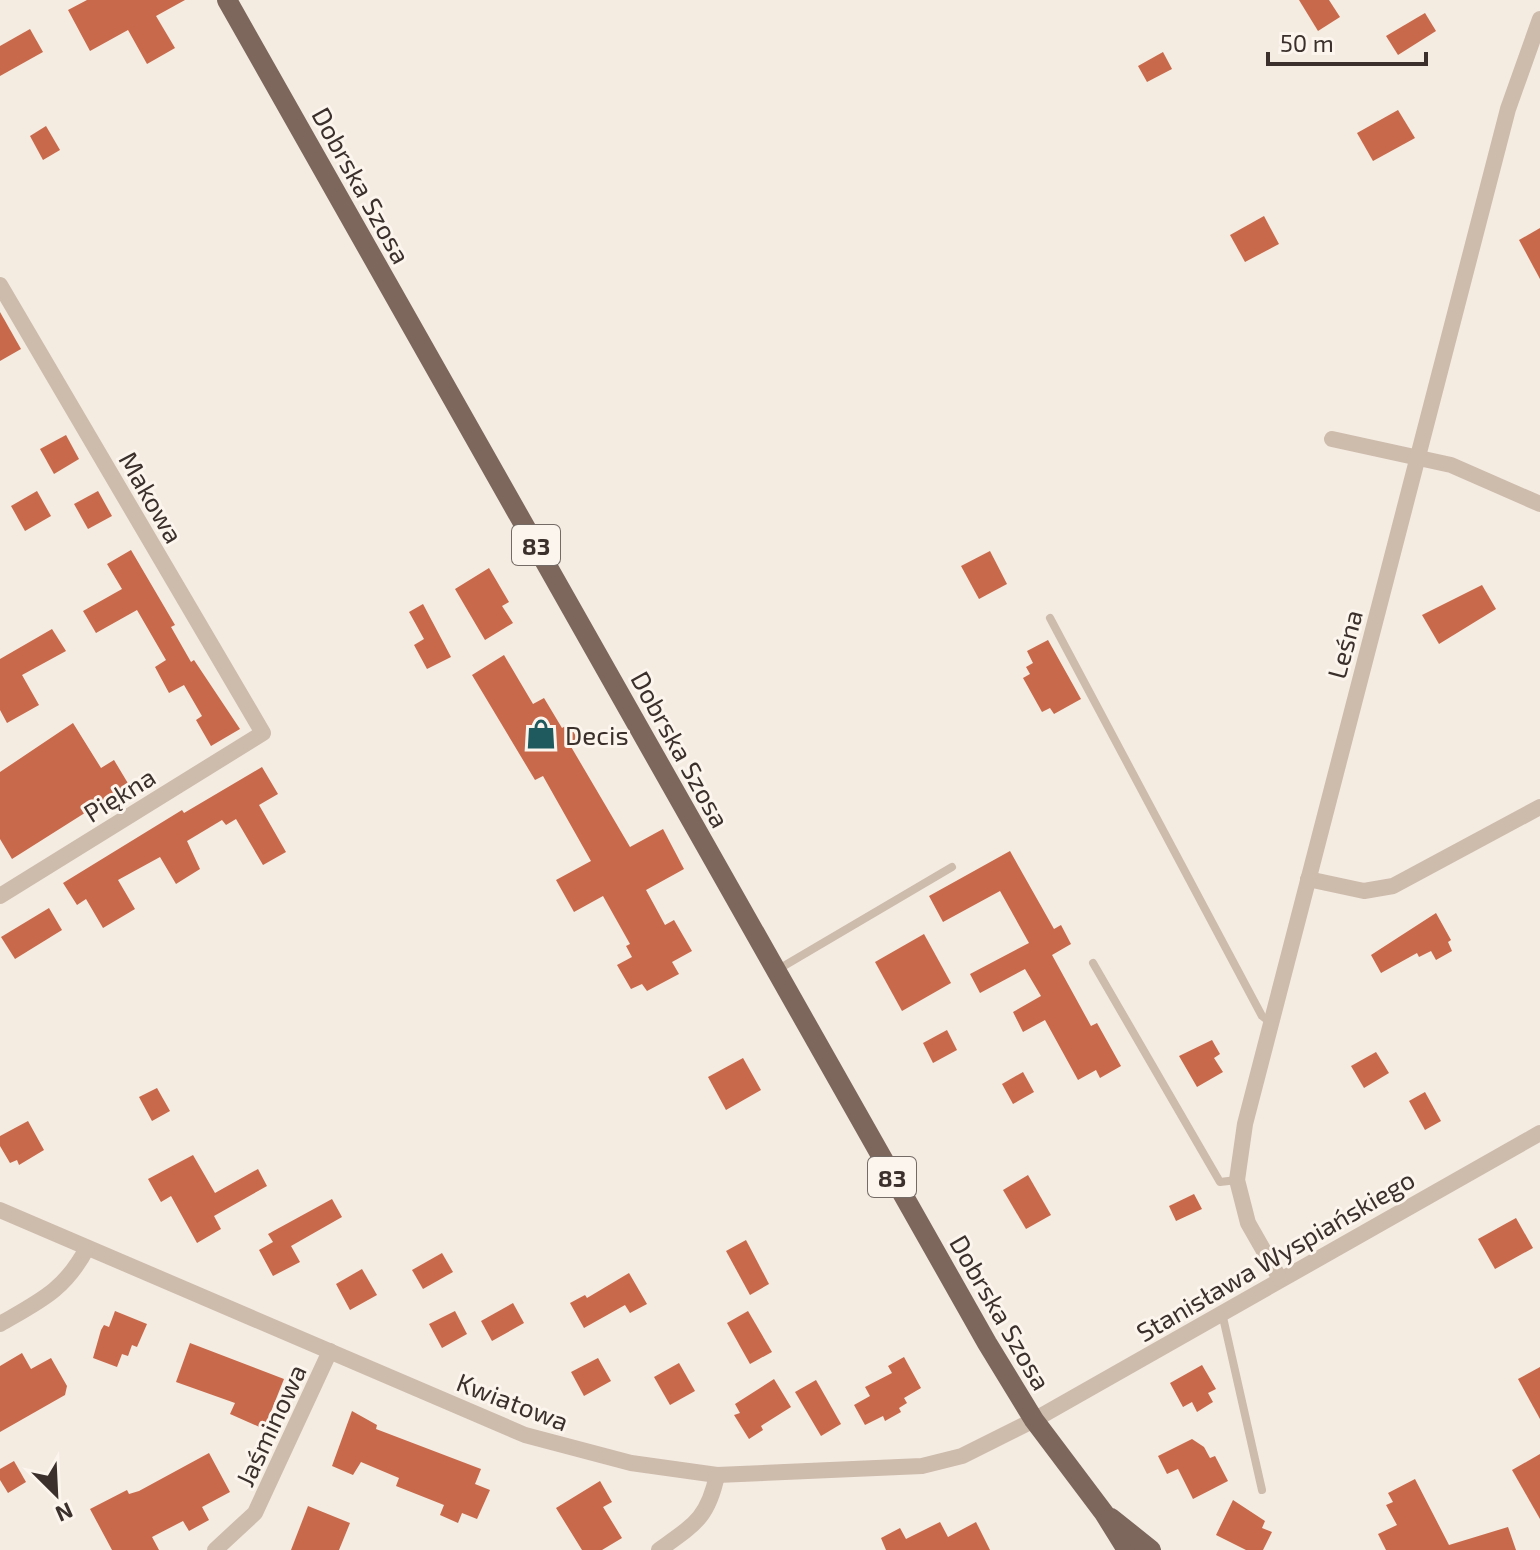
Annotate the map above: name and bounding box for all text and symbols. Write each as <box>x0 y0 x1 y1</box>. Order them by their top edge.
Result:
scale bar <box>1268 16 1426 66</box>
text: 50 m <box>1280 28 1334 57</box>
street label: Dobrska Szosa <box>306 101 418 269</box>
street label: Makowa <box>114 446 190 548</box>
road number: 83 <box>512 525 560 565</box>
street label: Leśna <box>1320 606 1368 682</box>
street label: Dobrska Szosa <box>625 665 737 833</box>
shop icon: Decis <box>524 717 558 751</box>
place label: Decis <box>565 719 629 750</box>
street label: Piękna <box>78 760 160 828</box>
road number: 83 <box>868 1157 916 1197</box>
street label: Stanisława Wyspiańskiego <box>1131 1163 1419 1347</box>
street label: Dobrska Szosa <box>944 1229 1058 1395</box>
street label: Jaśminowa <box>228 1359 312 1491</box>
street label: Kwiatowa <box>453 1366 573 1436</box>
north arrow <box>16 1454 96 1534</box>
text: N <box>52 1498 77 1528</box>

